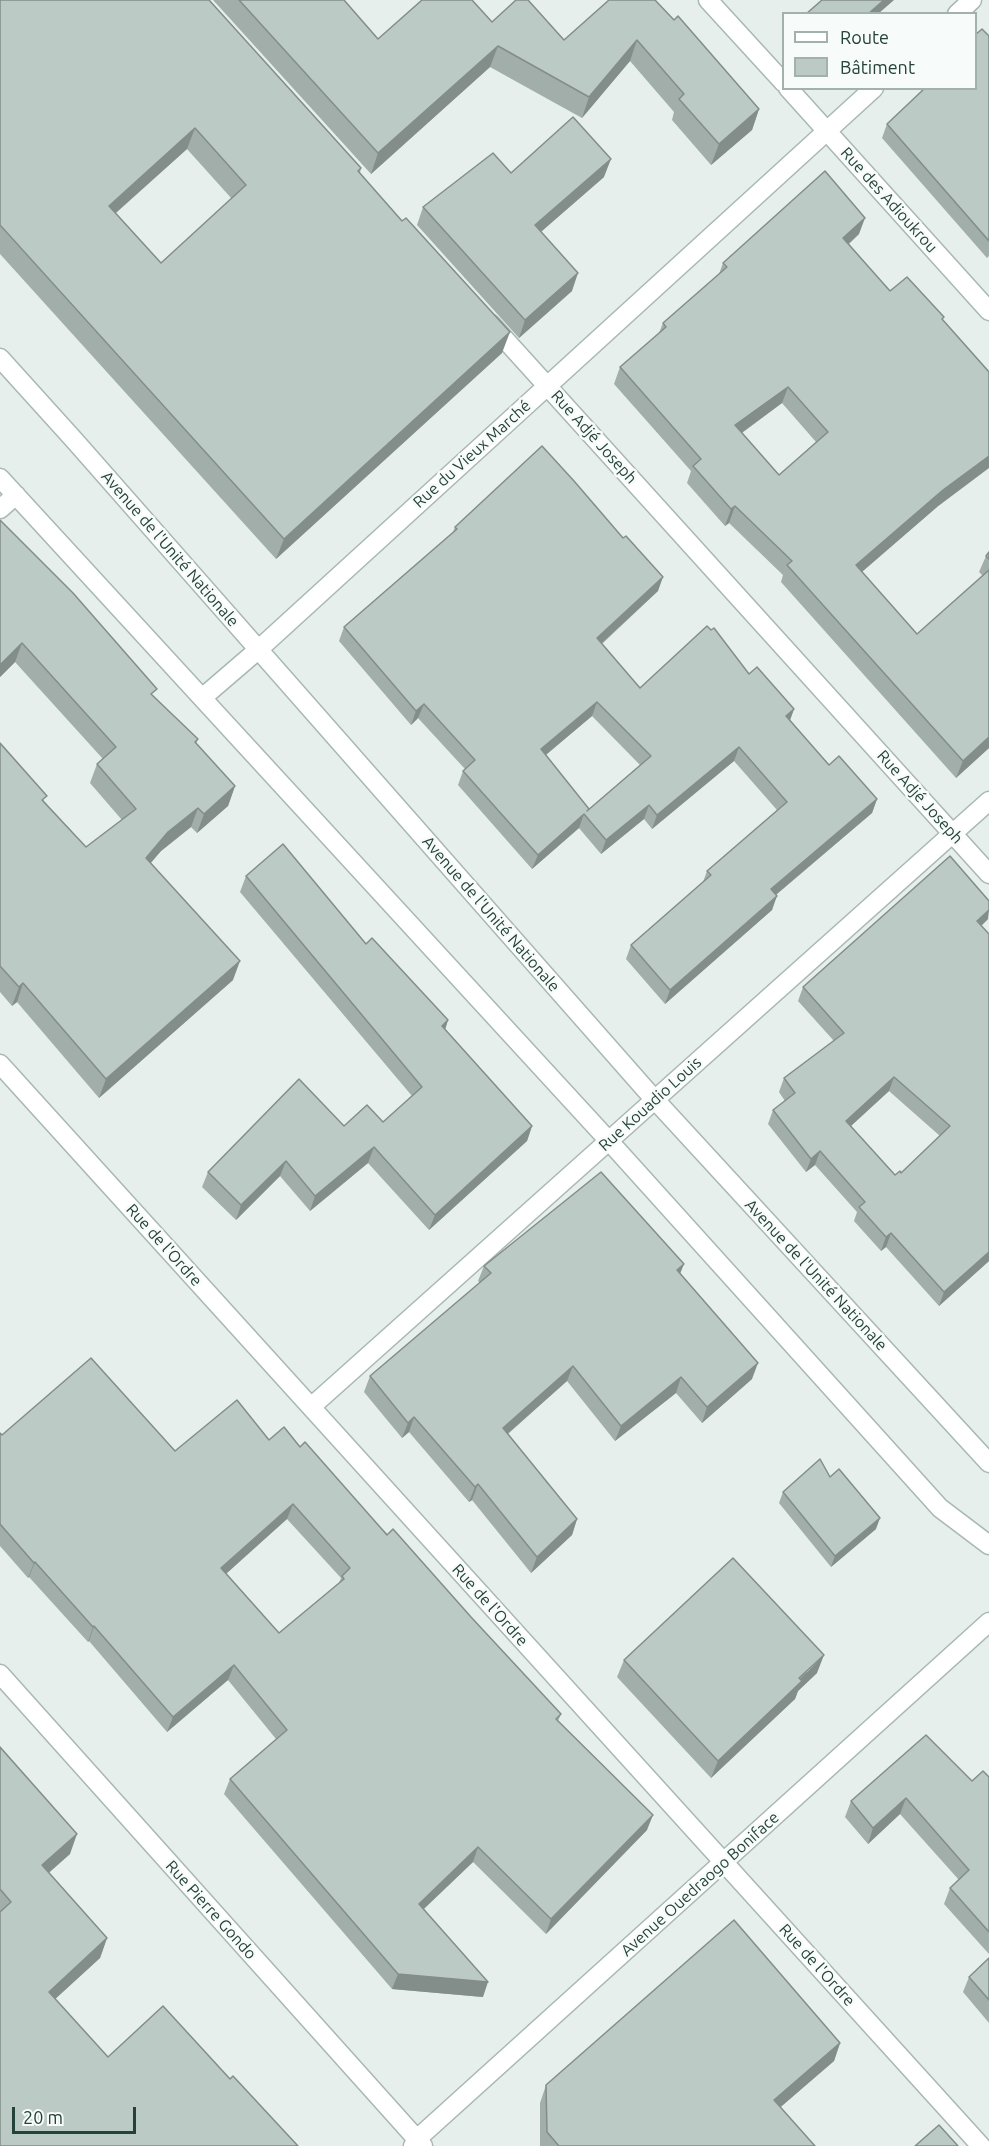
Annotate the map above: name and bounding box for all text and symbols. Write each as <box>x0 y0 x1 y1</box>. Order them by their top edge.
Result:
legend <box>782 12 977 90</box>
text: Route <box>840 27 889 47</box>
text: Bâtiment <box>840 57 915 77</box>
street label: Rue des Adioukrou <box>837 143 941 257</box>
street label: Rue Adjé Joseph <box>547 386 641 488</box>
street label: Rue du Vieux Marché <box>409 396 535 512</box>
street label: Avenue de l'Unité Nationale <box>97 467 243 631</box>
street label: Rue Adjé Joseph <box>873 746 967 848</box>
street label: Avenue de l'Unité Nationale <box>418 832 564 996</box>
street label: Rue Kouadio Louis <box>595 1053 705 1155</box>
street label: Avenue de l'Unité Nationale <box>741 1195 891 1355</box>
street label: Rue de l'Ordre <box>122 1200 206 1290</box>
street label: Rue de l'Ordre <box>448 1560 532 1650</box>
street label: Avenue Ouedraogo Boniface <box>617 1808 783 1960</box>
street label: Rue Pierre Gondo <box>162 1857 260 1963</box>
street label: Rue de l'Ordre <box>775 1920 859 2010</box>
scale bar <box>15 2095 140 2133</box>
text: 20 m <box>23 2107 63 2127</box>

